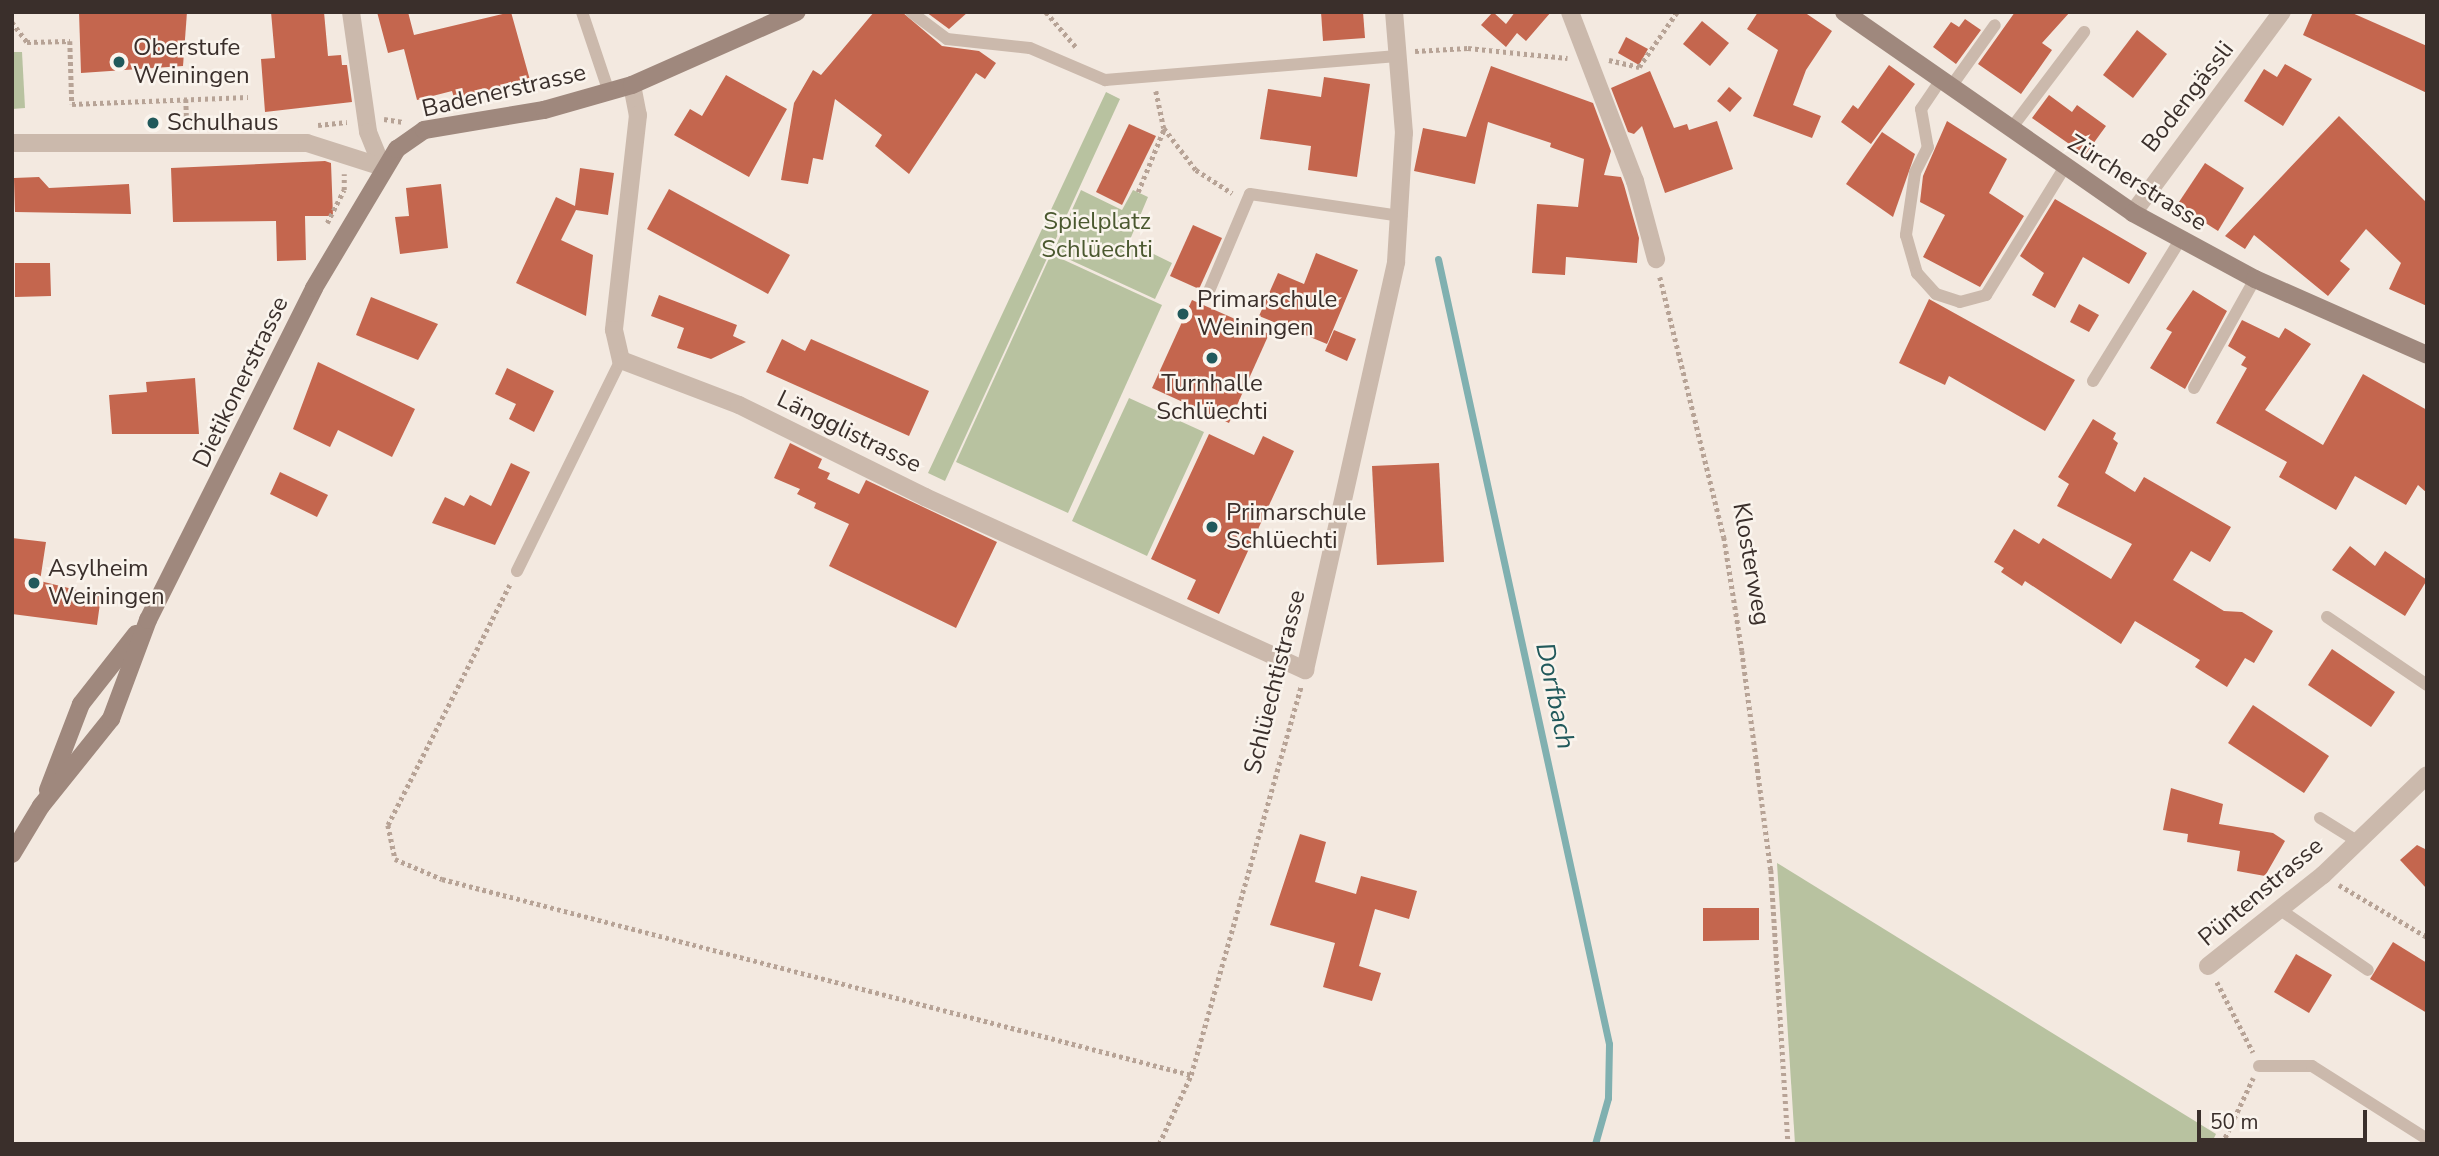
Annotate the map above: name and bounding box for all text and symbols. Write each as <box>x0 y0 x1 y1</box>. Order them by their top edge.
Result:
place label: Oberstufe Weiningen <box>133 34 250 90</box>
street label: Bodengässli <box>2136 36 2240 158</box>
marker: Oberstufe Weiningen <box>111 54 127 70</box>
street label: Badenerstrasse <box>419 58 589 124</box>
place label: Schulhaus <box>167 109 278 137</box>
marker: Schulhaus <box>145 115 161 131</box>
street label: Zürcherstrasse <box>2062 129 2212 237</box>
park label: Spielplatz Schlüechti <box>1041 208 1153 264</box>
place label: Primarschule Weiningen <box>1197 286 1337 342</box>
street label: Dietikonerstrasse <box>187 292 295 472</box>
marker: Primarschule Weiningen <box>1175 306 1191 322</box>
marker: Turnhalle Schlüechti <box>1204 350 1220 366</box>
place label: Turnhalle Schlüechti <box>1156 370 1268 426</box>
street label: Längglistrasse <box>772 385 926 479</box>
place label: Primarschule Schlüechti <box>1226 499 1366 555</box>
street label: Klosterweg <box>1726 500 1776 628</box>
marker: Primarschule Schlüechti <box>1204 519 1220 535</box>
place label: Asylheim Weiningen <box>48 555 165 611</box>
marker: Asylheim Weiningen <box>26 575 42 591</box>
street label: Schlüechtistrasse <box>1238 587 1312 777</box>
water label: Dorfbach <box>1528 640 1582 752</box>
street label: Püntenstrasse <box>2193 832 2329 952</box>
scale bar <box>2201 1096 2371 1140</box>
text: 50 m <box>2210 1108 2259 1136</box>

